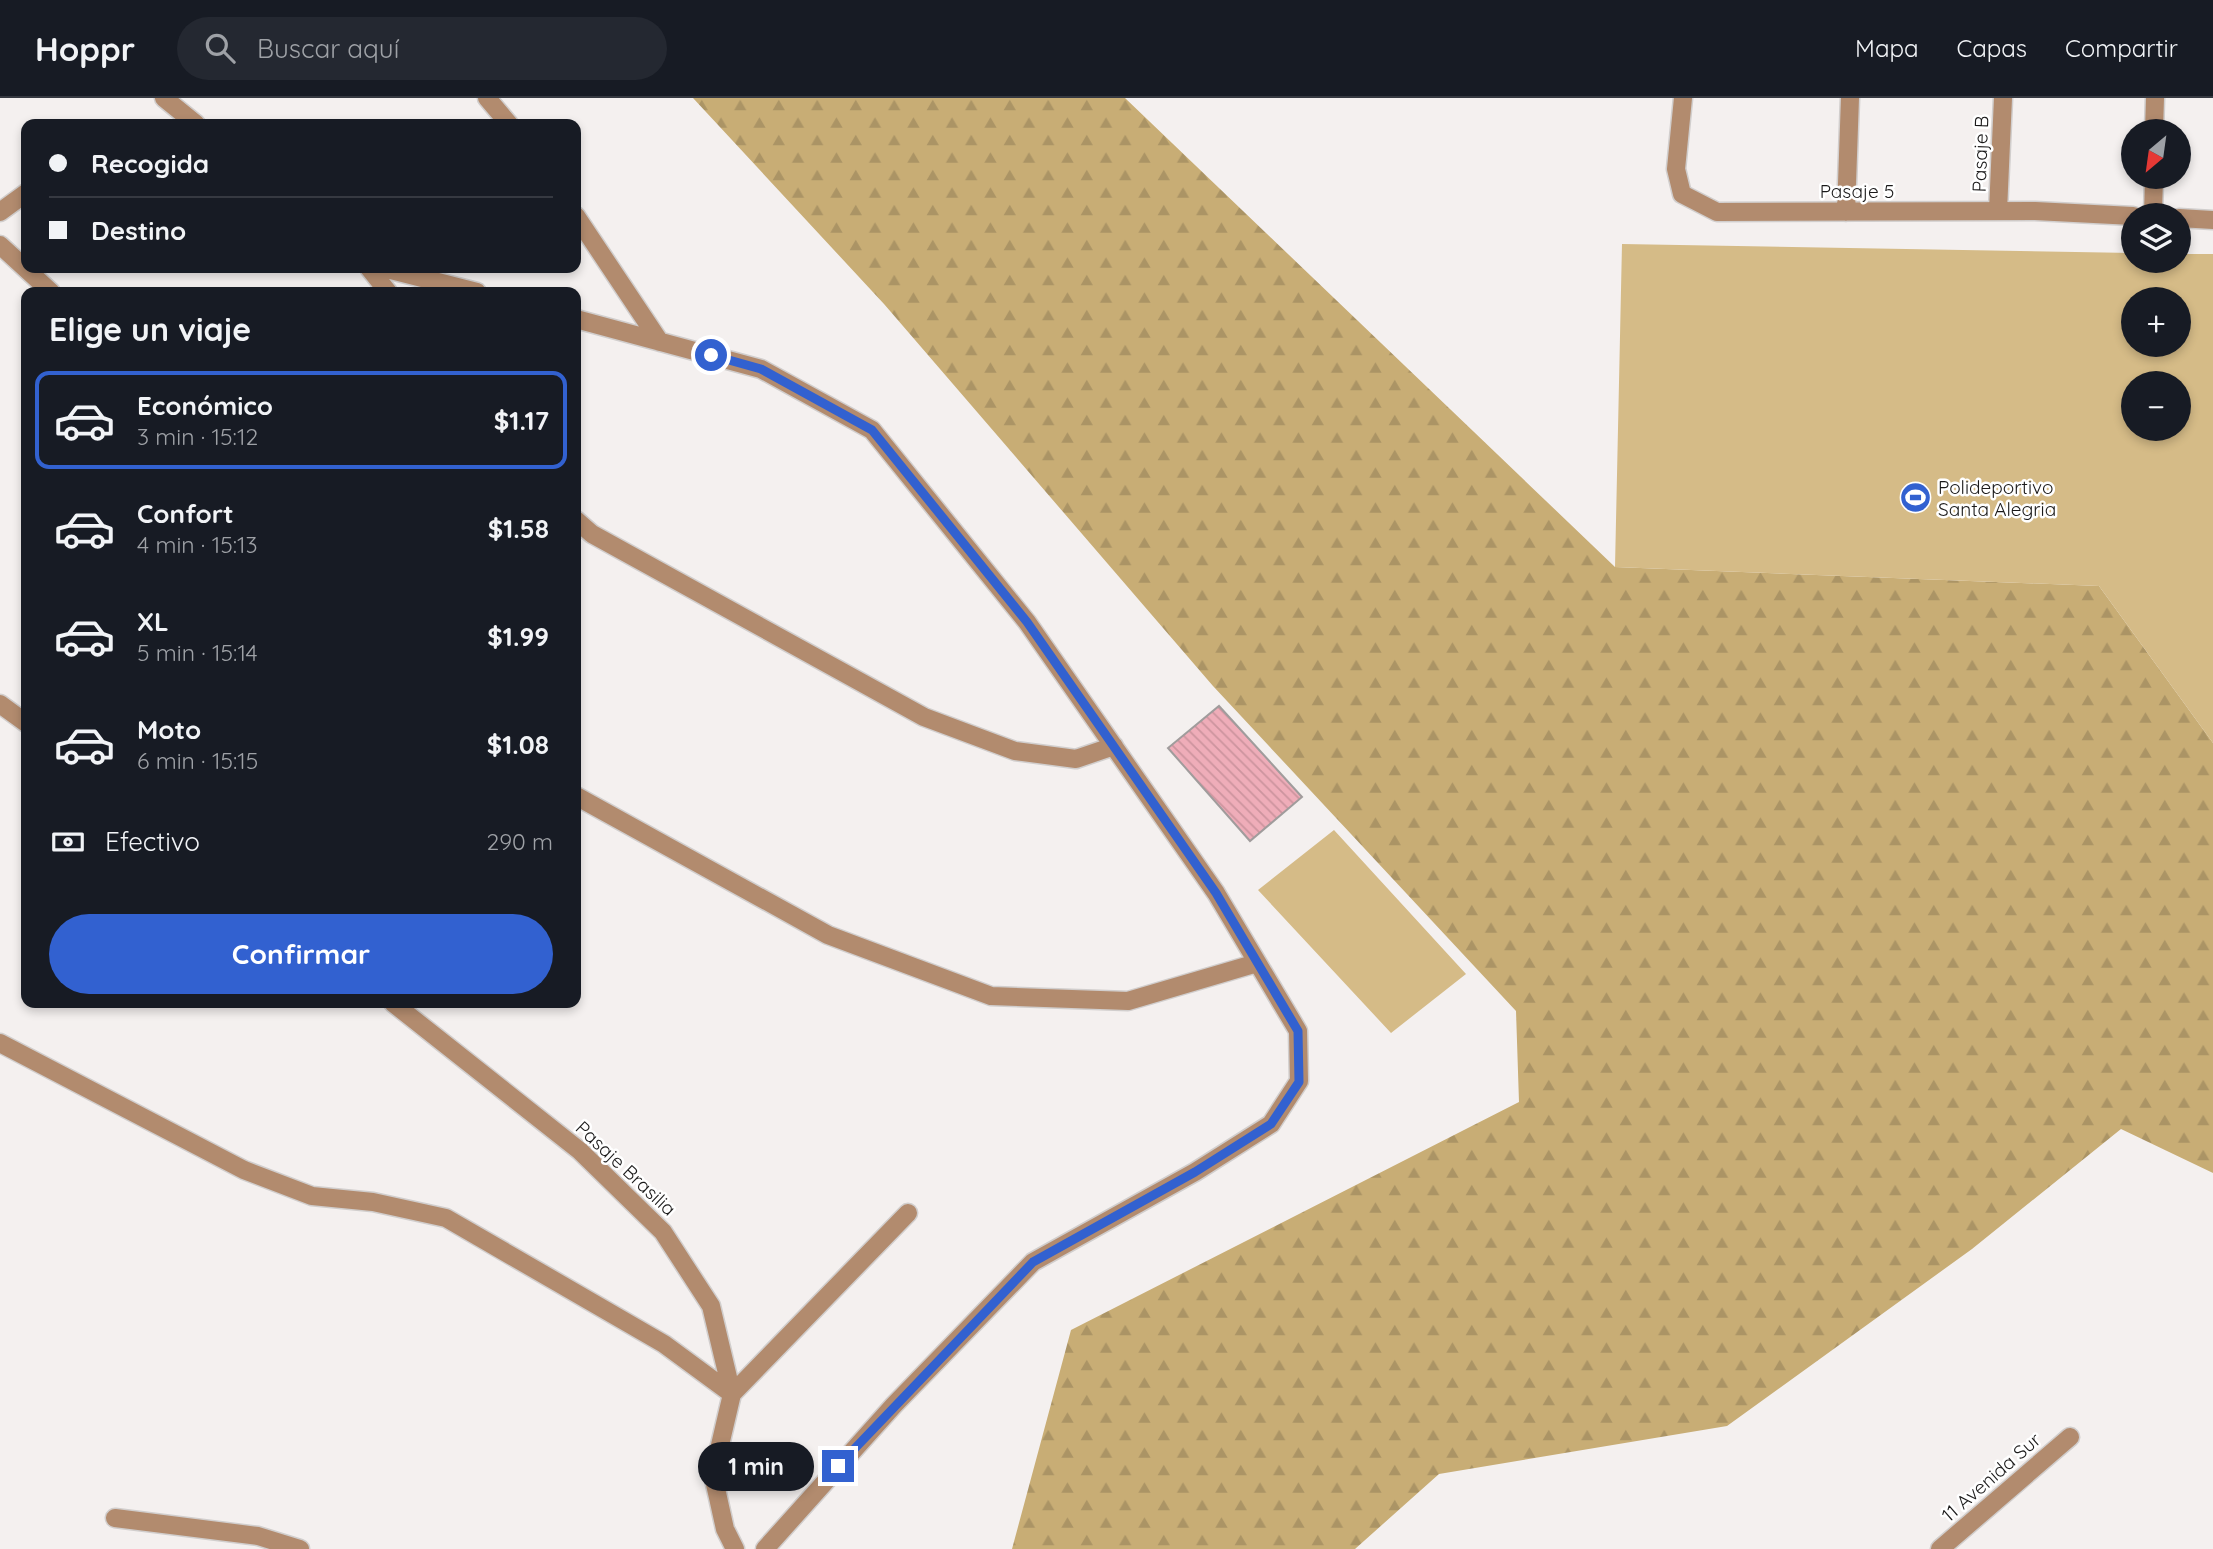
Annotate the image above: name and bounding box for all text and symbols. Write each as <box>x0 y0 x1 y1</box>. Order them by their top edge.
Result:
search box <box>177 17 667 80</box>
text: Hoppr <box>35 28 135 69</box>
icon: search <box>201 29 239 67</box>
text: Buscar aquí <box>257 32 399 65</box>
text: Mapa <box>1855 33 1919 63</box>
text: Capas <box>1957 33 2027 63</box>
text: Compartir <box>2065 33 2178 63</box>
street label: Pasaje B <box>1967 115 1993 193</box>
north arrow <box>2121 119 2191 189</box>
map controls <box>2121 119 2191 441</box>
text: Recogida <box>91 147 209 180</box>
street label: Pasaje 5 <box>1820 179 1894 203</box>
button: layers <box>2121 203 2191 273</box>
text: Destino <box>91 214 186 247</box>
button: + <box>2121 287 2191 357</box>
text: Elige un viaje <box>49 309 251 349</box>
route start <box>695 339 727 371</box>
button: − <box>2121 371 2191 441</box>
icon: car <box>53 389 116 452</box>
text: Económico <box>137 389 273 422</box>
text: $1.17 <box>494 404 549 437</box>
text: 3 min · 15:12 <box>137 422 258 451</box>
place label: Polideportivo Santa Alegria <box>1938 475 2056 521</box>
sports icon: Polideportivo Santa Alegria <box>1898 481 1932 515</box>
icon: car <box>53 497 116 560</box>
text: Confort <box>137 497 234 530</box>
text: $1.58 <box>488 512 549 545</box>
text: 4 min · 15:13 <box>137 530 258 559</box>
icon: car <box>53 605 116 668</box>
text: XL <box>137 605 169 638</box>
text: $1.99 <box>487 620 549 653</box>
text: 5 min · 15:14 <box>137 638 258 667</box>
icon: car <box>53 713 116 776</box>
text: Moto <box>137 713 201 746</box>
text: $1.08 <box>487 728 549 761</box>
text: 6 min · 15:15 <box>137 746 258 775</box>
icon: cash <box>49 823 87 861</box>
text: Efectivo <box>105 825 200 858</box>
text: 290 m <box>486 827 553 856</box>
button: Confirmar <box>49 914 553 994</box>
street label: Pasaje Brasilia <box>571 1115 681 1221</box>
street label: 11 Avenida Sur <box>1936 1427 2046 1527</box>
callout: 1 min <box>698 1442 814 1490</box>
route end <box>822 1450 854 1482</box>
text: 1 min <box>728 1452 784 1481</box>

